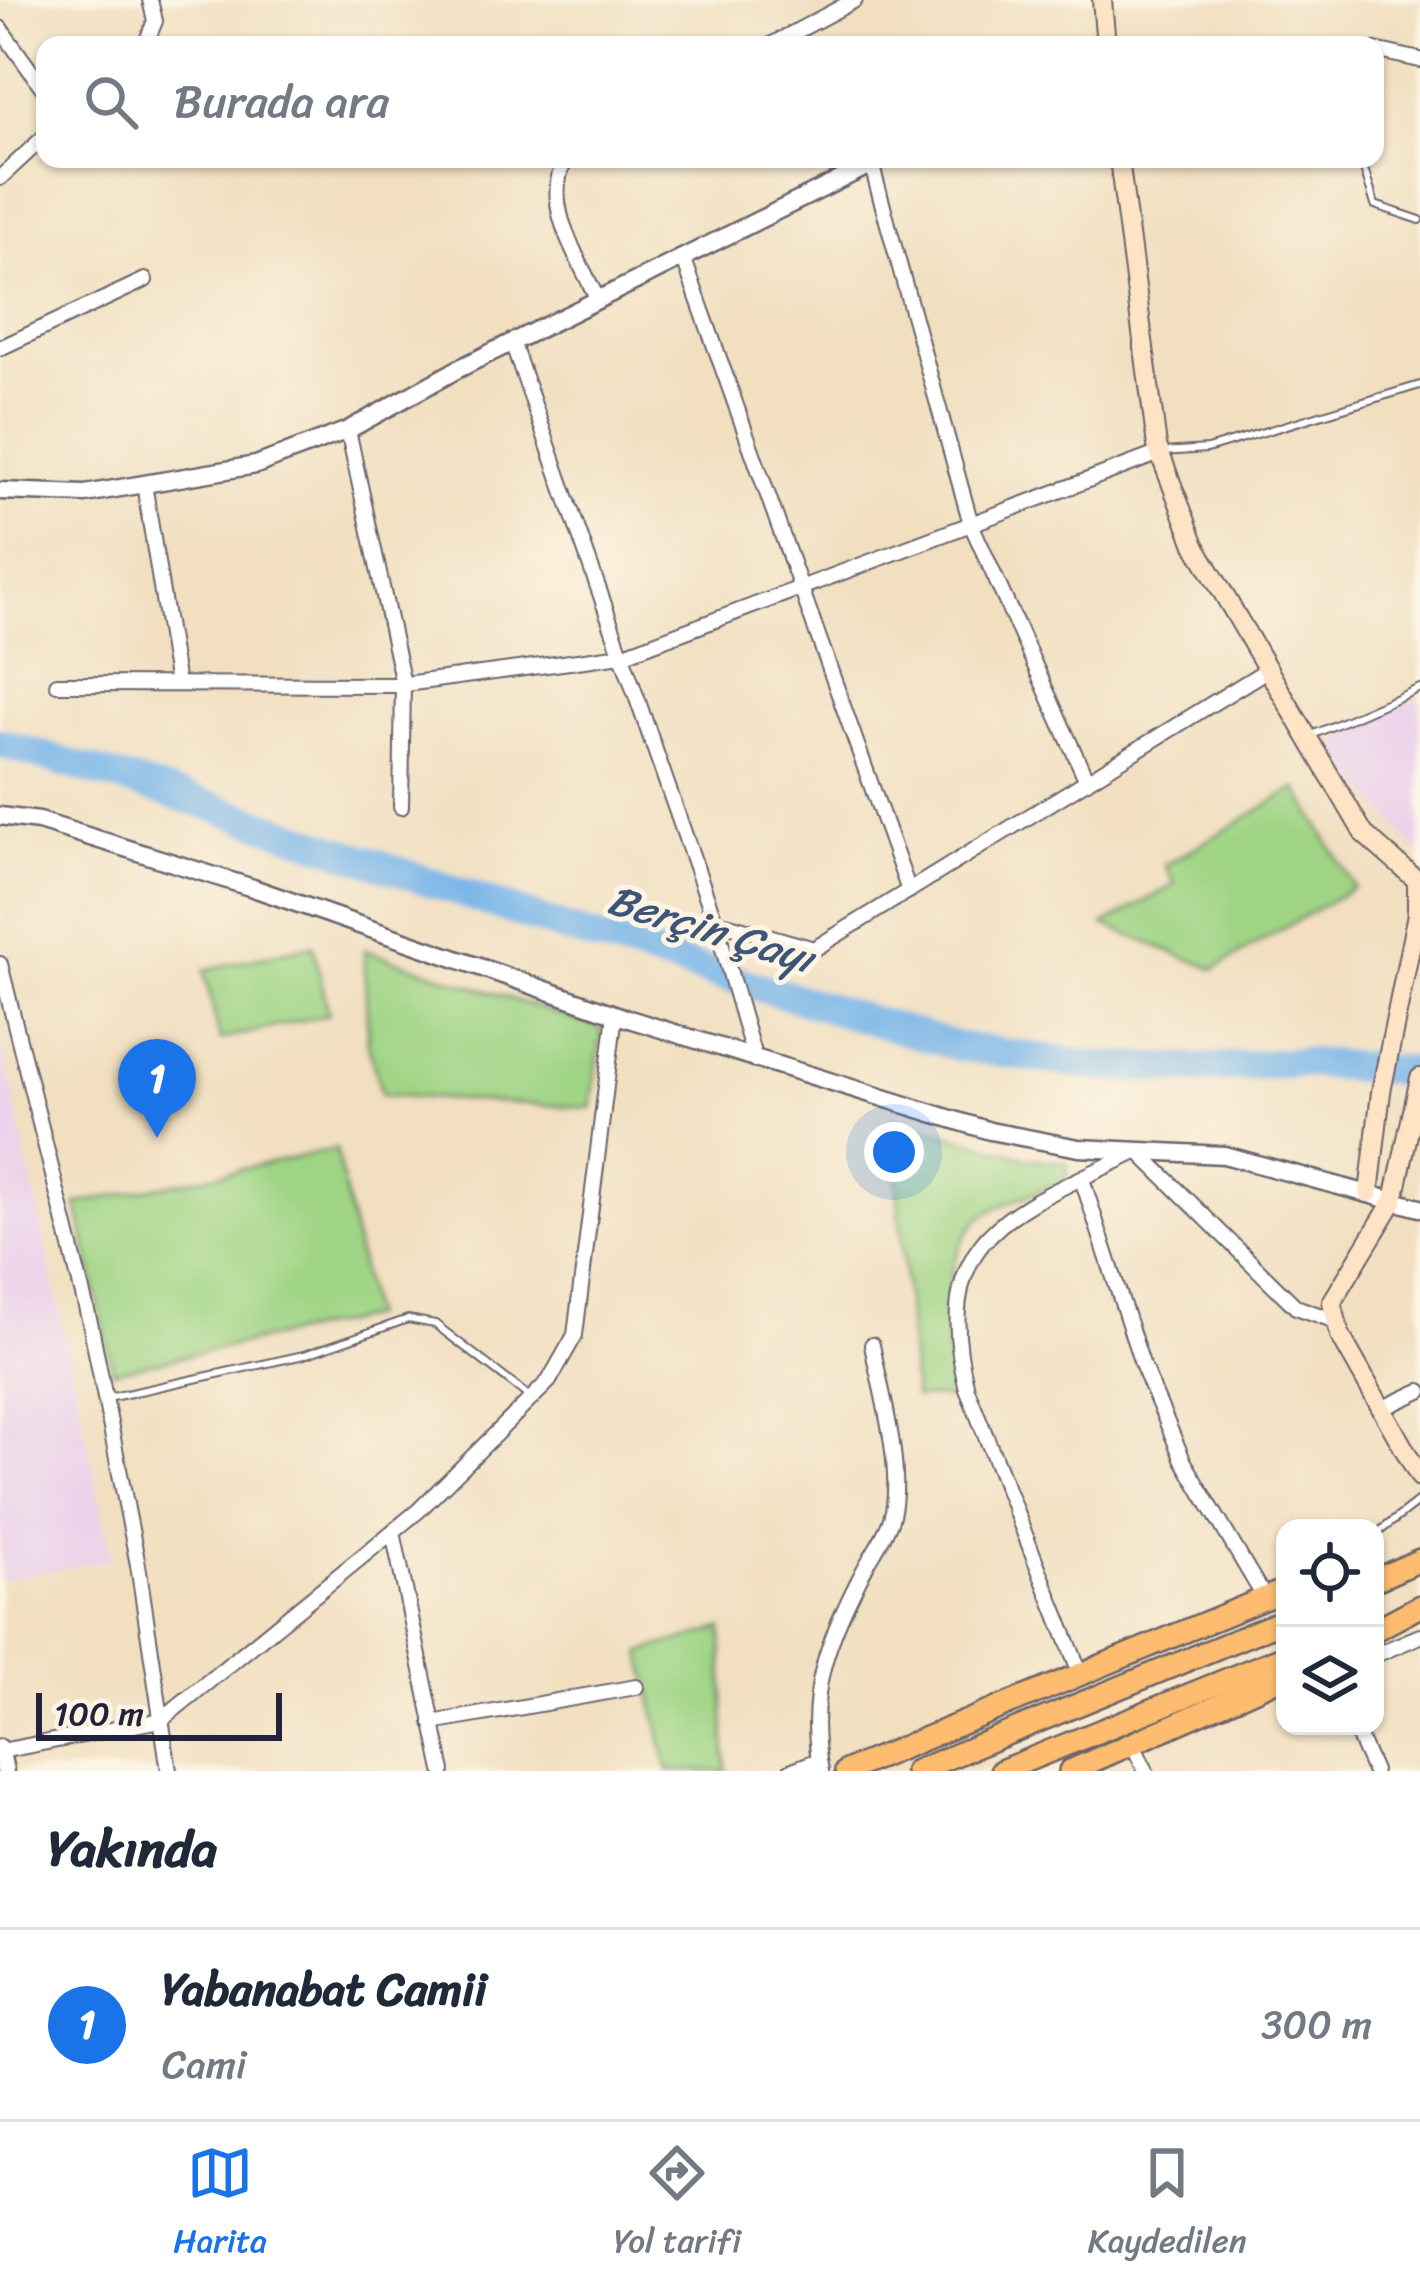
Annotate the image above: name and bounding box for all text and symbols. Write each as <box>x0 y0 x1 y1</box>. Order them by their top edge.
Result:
search box <box>36 36 1384 168</box>
text: Burada ara <box>174 62 389 142</box>
icon: search <box>78 69 144 135</box>
water label: Berçin Çayı <box>599 863 826 996</box>
pin: 1 <box>118 1039 196 1138</box>
your location <box>864 1122 924 1182</box>
map controls <box>1276 1519 1384 1735</box>
button: locate <box>1276 1519 1384 1627</box>
button: layers <box>1276 1627 1384 1735</box>
text: 100 m <box>54 1685 144 1743</box>
scale bar <box>36 1687 282 1740</box>
text: Yakında <box>48 1804 217 1894</box>
text: Yabanabat Camii <box>162 1950 487 2030</box>
text: 1 <box>79 1990 95 2059</box>
text: 300 m <box>1261 1990 1372 2059</box>
text: Cami <box>162 2030 247 2099</box>
tab: Harita <box>173 2140 267 2270</box>
tab: Yol tarifi <box>614 2140 741 2270</box>
tab: Kaydedilen <box>1088 2140 1247 2270</box>

